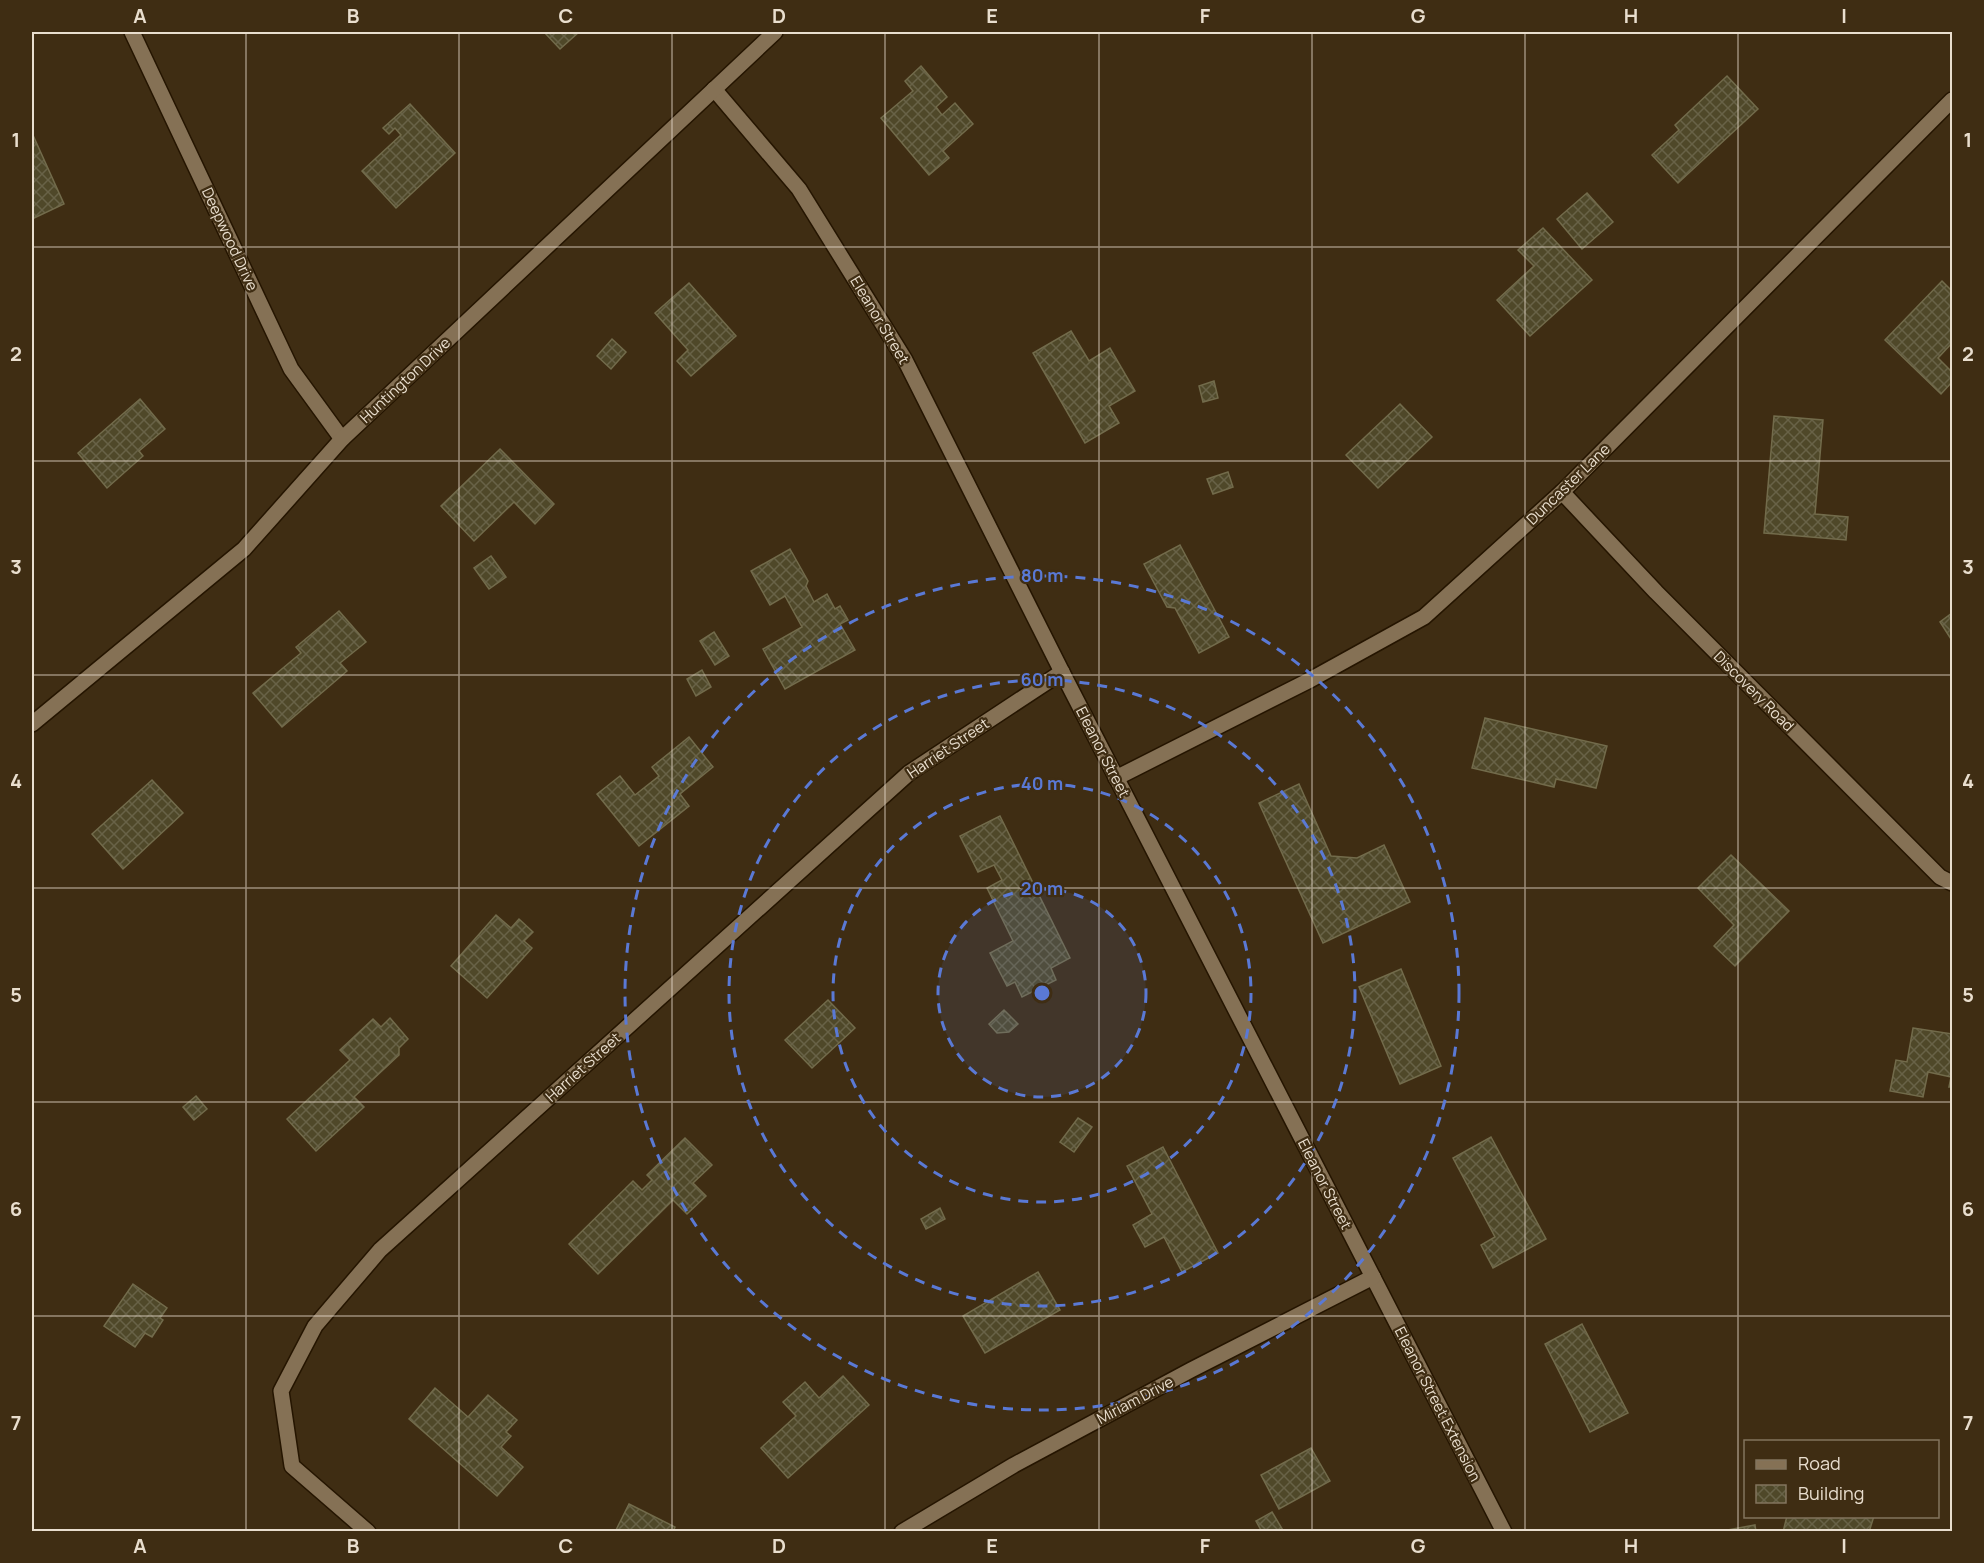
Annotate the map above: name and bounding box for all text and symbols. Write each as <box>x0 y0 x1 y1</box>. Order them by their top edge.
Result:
text: A <box>133 2 147 29</box>
text: B <box>347 2 360 29</box>
text: C <box>559 2 573 29</box>
text: D <box>772 2 786 29</box>
text: E <box>986 2 998 29</box>
text: F <box>1200 2 1211 29</box>
text: G <box>1411 2 1426 29</box>
text: H <box>1624 2 1638 29</box>
text: I <box>1841 2 1847 29</box>
text: 1 <box>12 126 20 153</box>
text: 1 <box>1964 126 1972 153</box>
street label: Deepwood Drive <box>197 184 263 294</box>
street label: Eleanor Street <box>845 272 915 368</box>
street label: Huntington Drive <box>355 332 455 428</box>
text: 2 <box>10 340 22 367</box>
text: 2 <box>1962 340 1974 367</box>
street label: Duncaster Lane <box>1522 438 1615 529</box>
text: 3 <box>10 553 22 580</box>
text: 3 <box>1962 553 1974 580</box>
text: 80 m <box>1021 563 1063 587</box>
street label: Discovery Road <box>1709 646 1799 736</box>
text: 60 m <box>1021 667 1063 691</box>
street label: Eleanor Street <box>1071 703 1135 801</box>
street label: Harriet Street <box>903 713 993 783</box>
text: 4 <box>10 767 22 794</box>
text: 4 <box>1962 767 1974 794</box>
text: 40 m <box>1021 771 1063 795</box>
text: 20 m <box>1021 876 1063 900</box>
text: 5 <box>10 981 22 1008</box>
text: 5 <box>1962 981 1974 1008</box>
centre of rings <box>1032 983 1052 1003</box>
street label: Harriet Street <box>541 1027 625 1107</box>
street label: Eleanor Street <box>1293 1135 1357 1233</box>
text: 6 <box>10 1195 22 1222</box>
text: 6 <box>1962 1195 1974 1222</box>
street label: Eleanor Street Extension <box>1390 1323 1486 1485</box>
street label: Miriam Drive <box>1093 1371 1177 1429</box>
text: 7 <box>11 1409 21 1436</box>
text: 7 <box>1963 1409 1973 1436</box>
legend <box>1744 1440 1939 1518</box>
text: Road <box>1798 1451 1841 1475</box>
text: Building <box>1798 1481 1864 1505</box>
text: A <box>133 1532 147 1559</box>
text: B <box>347 1532 360 1559</box>
text: C <box>559 1532 573 1559</box>
text: D <box>772 1532 786 1559</box>
text: E <box>986 1532 998 1559</box>
text: F <box>1200 1532 1211 1559</box>
text: G <box>1411 1532 1426 1559</box>
text: H <box>1624 1532 1638 1559</box>
text: I <box>1841 1532 1847 1559</box>

